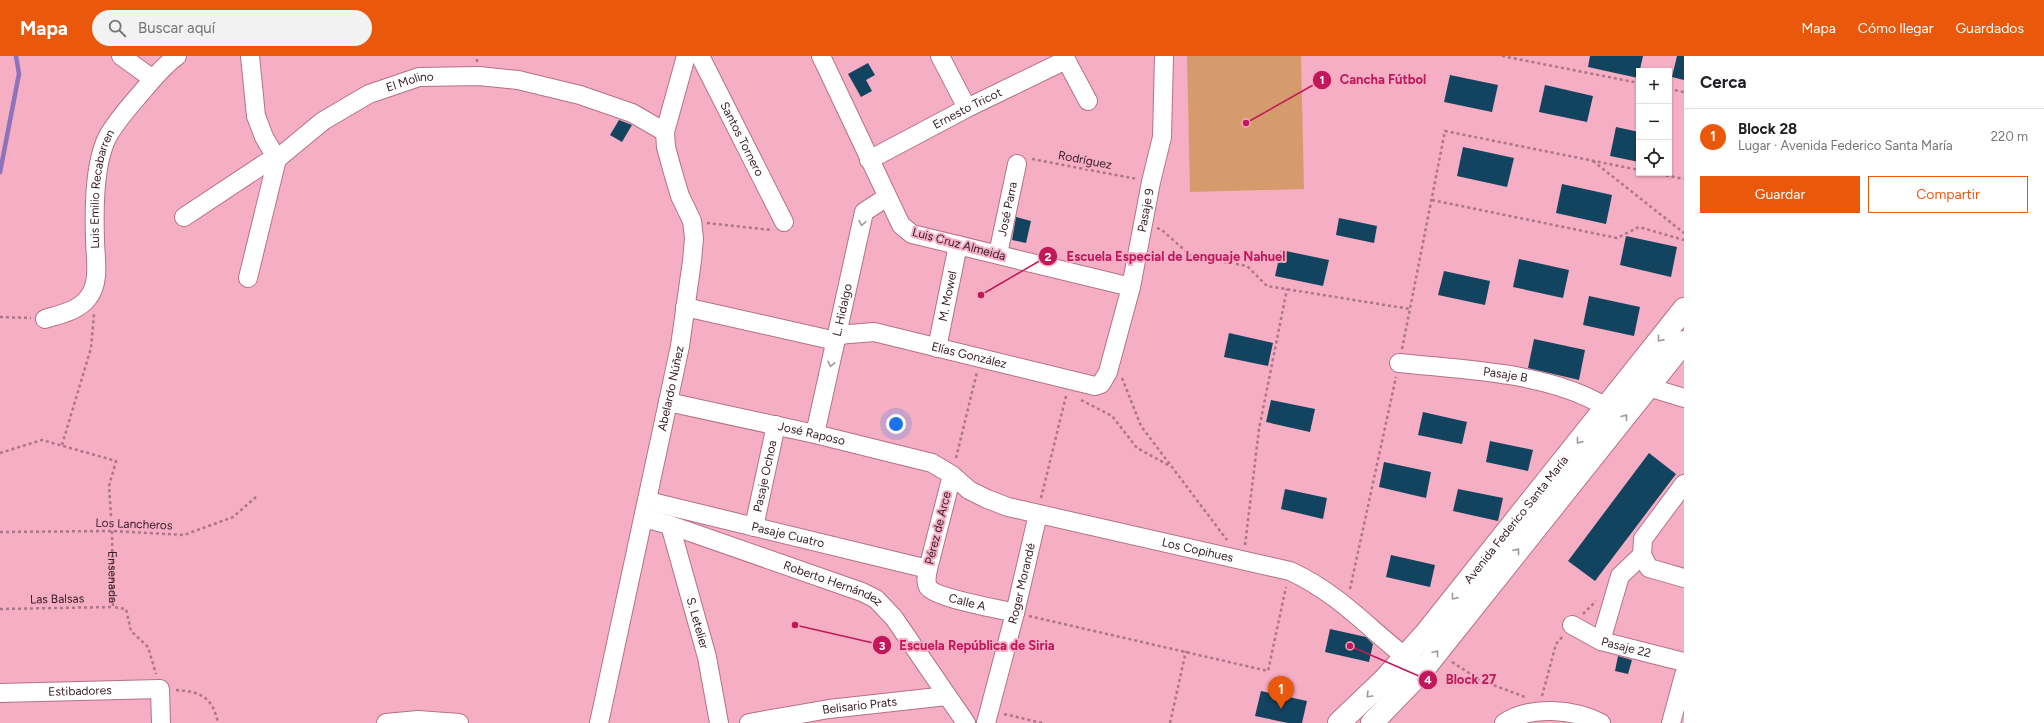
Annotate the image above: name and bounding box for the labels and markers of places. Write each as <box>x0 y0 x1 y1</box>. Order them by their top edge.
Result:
callout: Cancha Fútbol <box>1312 67 1434 92</box>
callout: Escuela Especial de Lenguaje Nahuel <box>1038 244 1293 269</box>
callout: Escuela República de Siria <box>872 633 1063 658</box>
callout: Block 27 <box>1418 667 1504 692</box>
pin: 1 <box>1268 676 1294 709</box>

